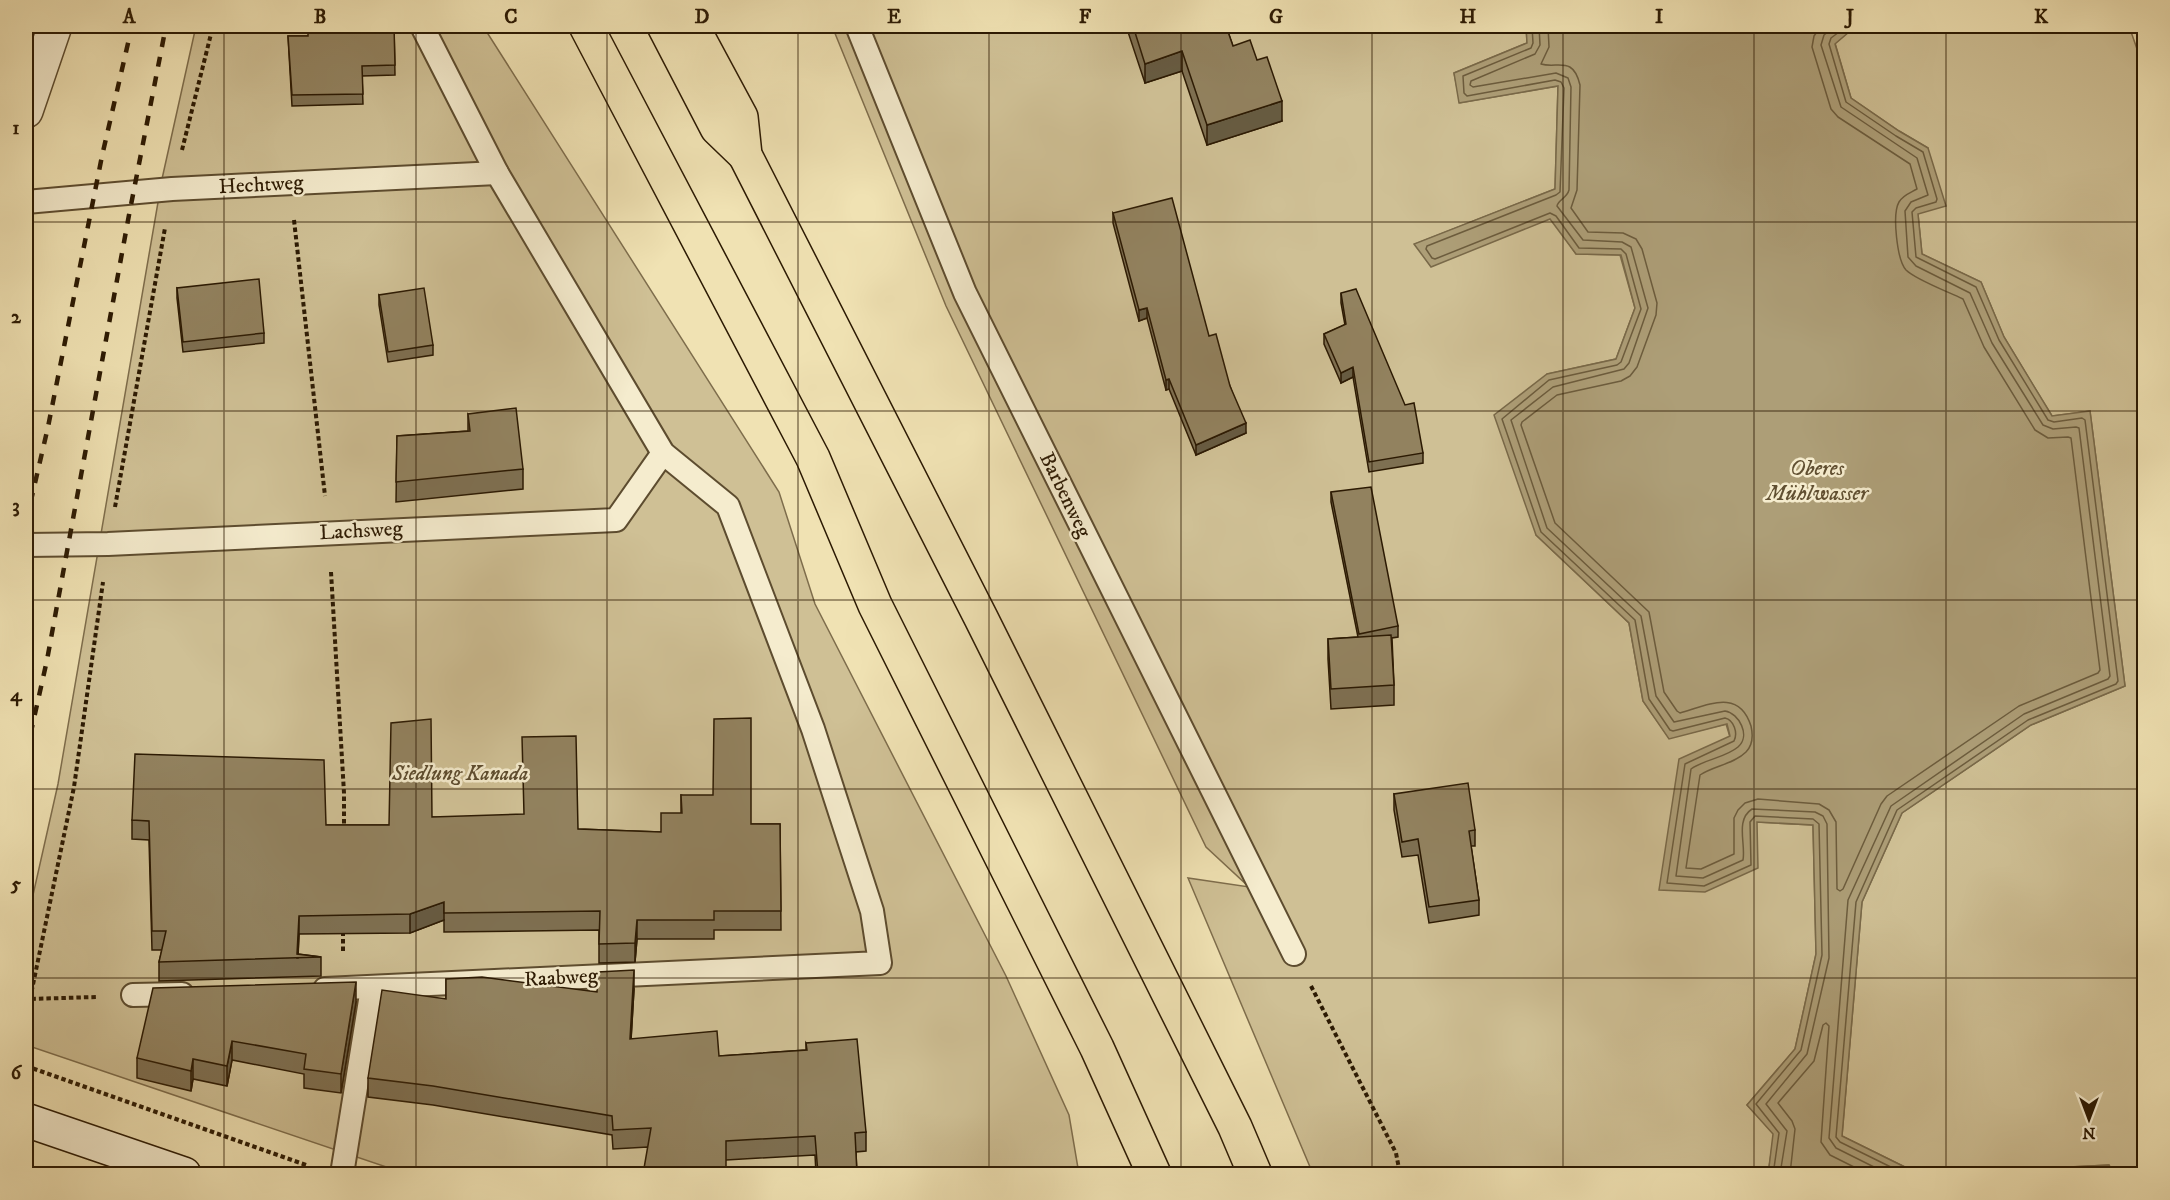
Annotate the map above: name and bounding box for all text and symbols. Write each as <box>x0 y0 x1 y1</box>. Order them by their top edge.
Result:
text: A <box>122 5 137 30</box>
text: B <box>314 5 326 30</box>
text: C <box>504 5 518 30</box>
text: D <box>695 5 710 30</box>
text: E <box>887 5 901 30</box>
text: F <box>1079 5 1092 30</box>
text: G <box>1269 5 1283 30</box>
text: H <box>1460 5 1477 30</box>
text: I <box>1655 5 1663 30</box>
text: J <box>1844 5 1854 30</box>
text: K <box>2034 5 2049 30</box>
text: 1 <box>12 116 20 141</box>
street label: Hechtweg <box>218 170 305 200</box>
text: 2 <box>11 305 22 330</box>
street label: Barbenweg <box>1033 448 1097 543</box>
water label: Oberes Mühlwasser <box>1764 455 1870 507</box>
text: 3 <box>12 494 20 519</box>
street label: Lachsweg <box>319 516 404 546</box>
text: 4 <box>10 683 23 708</box>
park label: Siedlung Kanada <box>391 761 528 787</box>
text: 5 <box>10 872 21 897</box>
street label: Raabweg <box>523 963 599 993</box>
text: 6 <box>11 1061 23 1086</box>
north arrow <box>2059 1089 2119 1149</box>
text: N <box>2082 1123 2096 1143</box>

